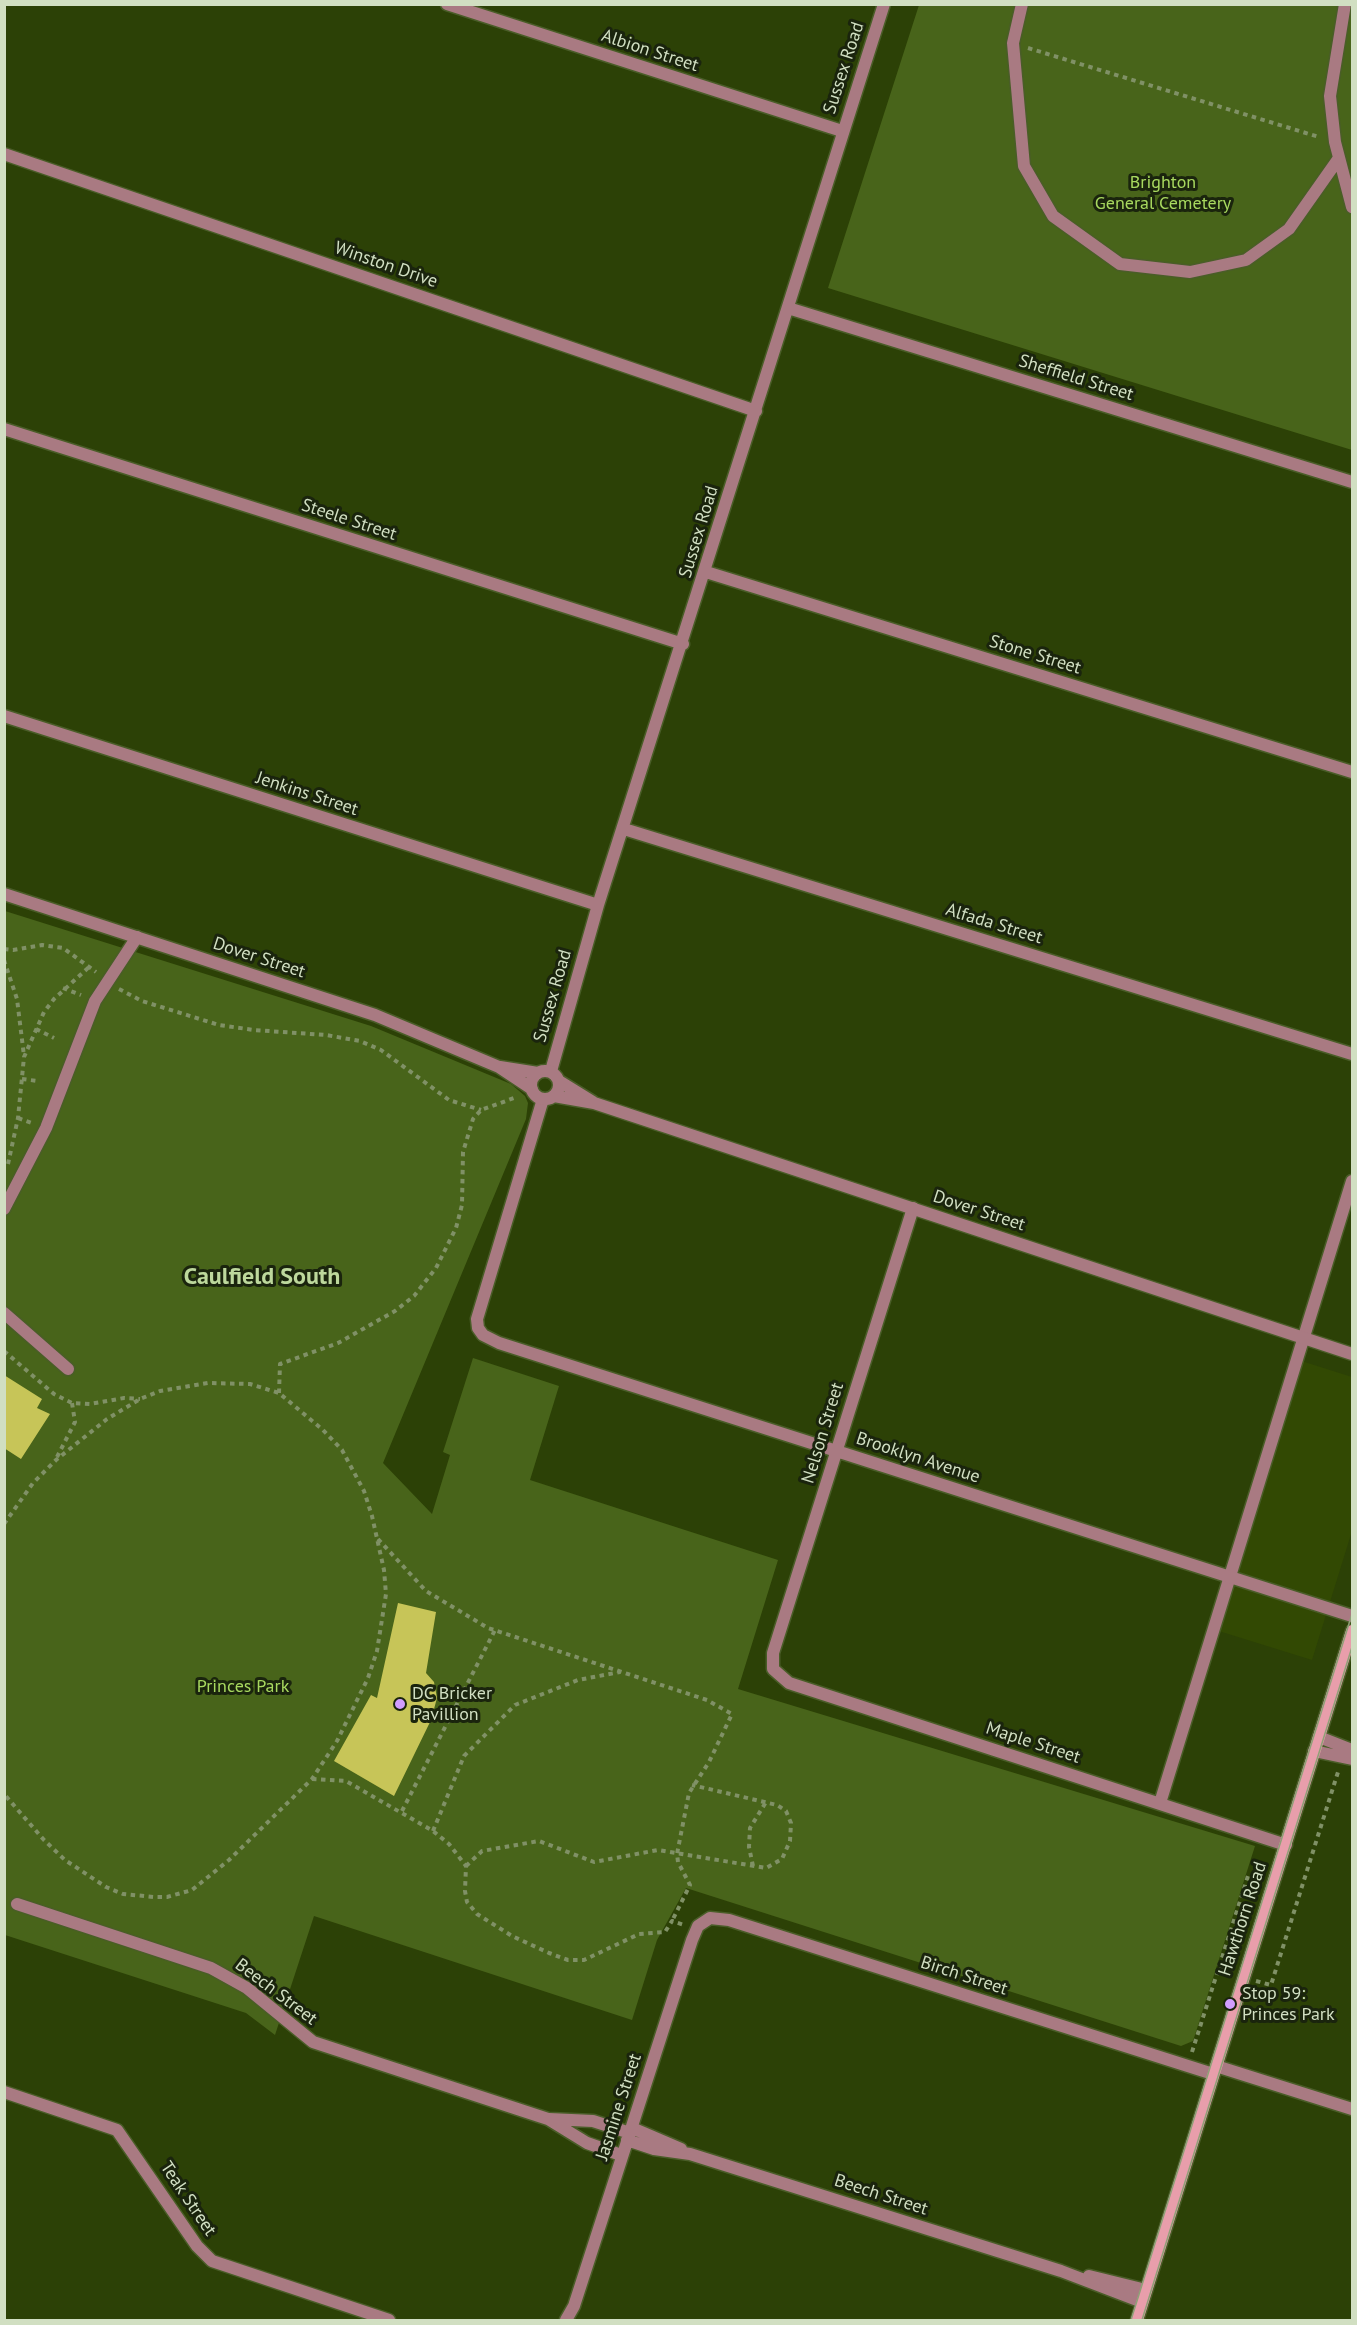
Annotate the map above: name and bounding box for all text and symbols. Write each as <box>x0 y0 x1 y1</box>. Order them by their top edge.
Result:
street label: Sussex Road <box>819 19 869 117</box>
street label: Albion Street <box>599 25 701 77</box>
park label: Brighton General Cemetery <box>1095 172 1231 214</box>
street label: Winston Drive <box>332 237 440 293</box>
street label: Sheffield Street <box>1016 350 1136 406</box>
street label: Sussex Road <box>675 483 723 581</box>
street label: Steele Street <box>299 494 399 546</box>
street label: Stone Street <box>986 631 1084 679</box>
street label: Jenkins Street <box>253 767 361 821</box>
street label: Alfada Street <box>943 899 1045 949</box>
street label: Dover Street <box>210 933 308 983</box>
street label: Sussex Road <box>529 947 577 1045</box>
street label: Dover Street <box>930 1186 1028 1236</box>
district label: Caulfield South <box>184 1263 340 1291</box>
street label: Nelson Street <box>797 1380 849 1486</box>
street label: Brooklyn Avenue <box>853 1428 983 1488</box>
park label: Princes Park <box>197 1676 289 1698</box>
place label: DC Bricker Pavillion <box>412 1683 492 1726</box>
marker: DC Bricker Pavillion <box>393 1697 407 1711</box>
street label: Maple Street <box>983 1718 1083 1768</box>
street label: Hawthorn Road <box>1214 1859 1272 1979</box>
street label: Birch Street <box>918 1952 1010 2000</box>
street label: Beech Street <box>231 1954 321 2030</box>
place label: Stop 59: Princes Park <box>1242 1983 1335 2026</box>
marker: Stop 59: Princes Park <box>1223 1997 1237 2011</box>
street label: Jasmine Street <box>592 2051 646 2163</box>
street label: Teak Street <box>155 2158 221 2240</box>
street label: Beech Street <box>831 2170 931 2220</box>

